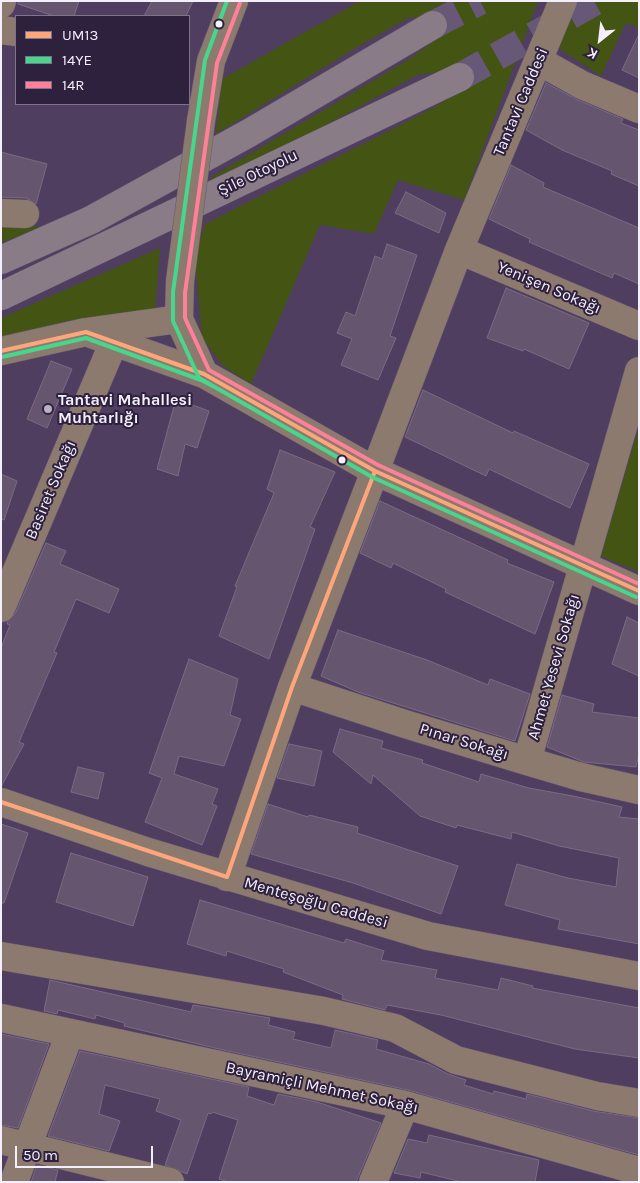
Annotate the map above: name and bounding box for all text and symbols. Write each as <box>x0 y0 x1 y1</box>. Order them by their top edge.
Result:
legend <box>15 15 190 105</box>
north arrow <box>575 15 625 65</box>
unlabelled marker <box>214 19 224 29</box>
text: UM13 <box>62 26 98 44</box>
text: K <box>584 44 601 63</box>
street label: Tantavi Caddesi <box>490 45 552 159</box>
text: 14YE <box>62 51 92 69</box>
text: 14R <box>62 76 85 94</box>
street label: Şile Otoyolu <box>215 145 301 201</box>
street label: Yenişen Sokağı <box>494 258 604 318</box>
place label: Tantavi Mahallesi Muhtarlığı <box>58 390 192 428</box>
marker: Tantavi Mahallesi Muhtarlığı <box>42 403 54 415</box>
street label: Basiret Sokağı <box>21 438 81 542</box>
unlabelled marker <box>337 455 347 465</box>
street label: Ahmet Yesevi Sokağı <box>524 592 584 742</box>
street label: Pınar Sokağı <box>417 719 511 765</box>
street label: Menteşoğlu Caddesi <box>242 873 390 933</box>
street label: Bayramiçli Mehmet Sokağı <box>224 1058 420 1118</box>
scale bar <box>18 1136 155 1168</box>
text: 50 m <box>23 1146 58 1164</box>

